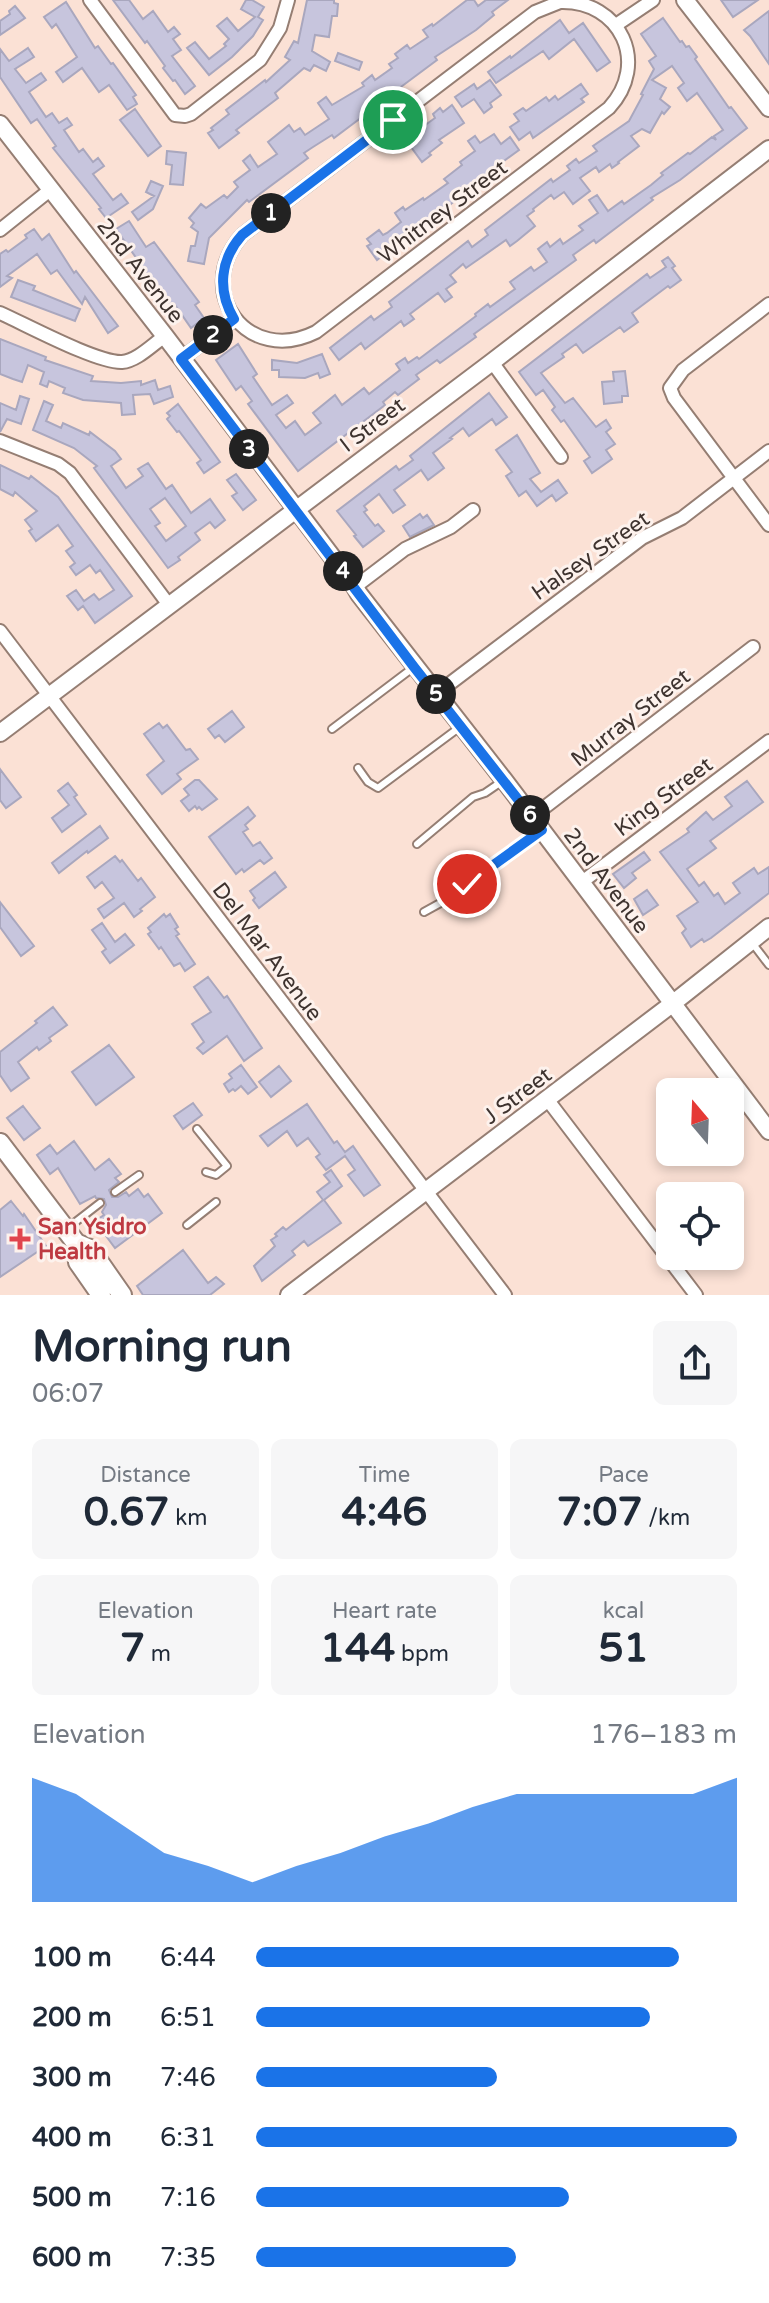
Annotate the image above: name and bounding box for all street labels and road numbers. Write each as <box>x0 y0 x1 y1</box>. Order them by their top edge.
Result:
street label: Whitney Street <box>373 155 513 269</box>
street label: 2nd Avenue <box>91 213 189 328</box>
street label: I Street <box>335 392 410 458</box>
street label: Halsey Street <box>527 506 654 606</box>
street label: Murray Street <box>566 663 695 772</box>
street label: King Street <box>609 751 718 842</box>
street label: 2nd Avenue <box>558 823 654 939</box>
street label: Del Mar Avenue <box>207 877 328 1026</box>
street label: J Street <box>478 1062 557 1130</box>

